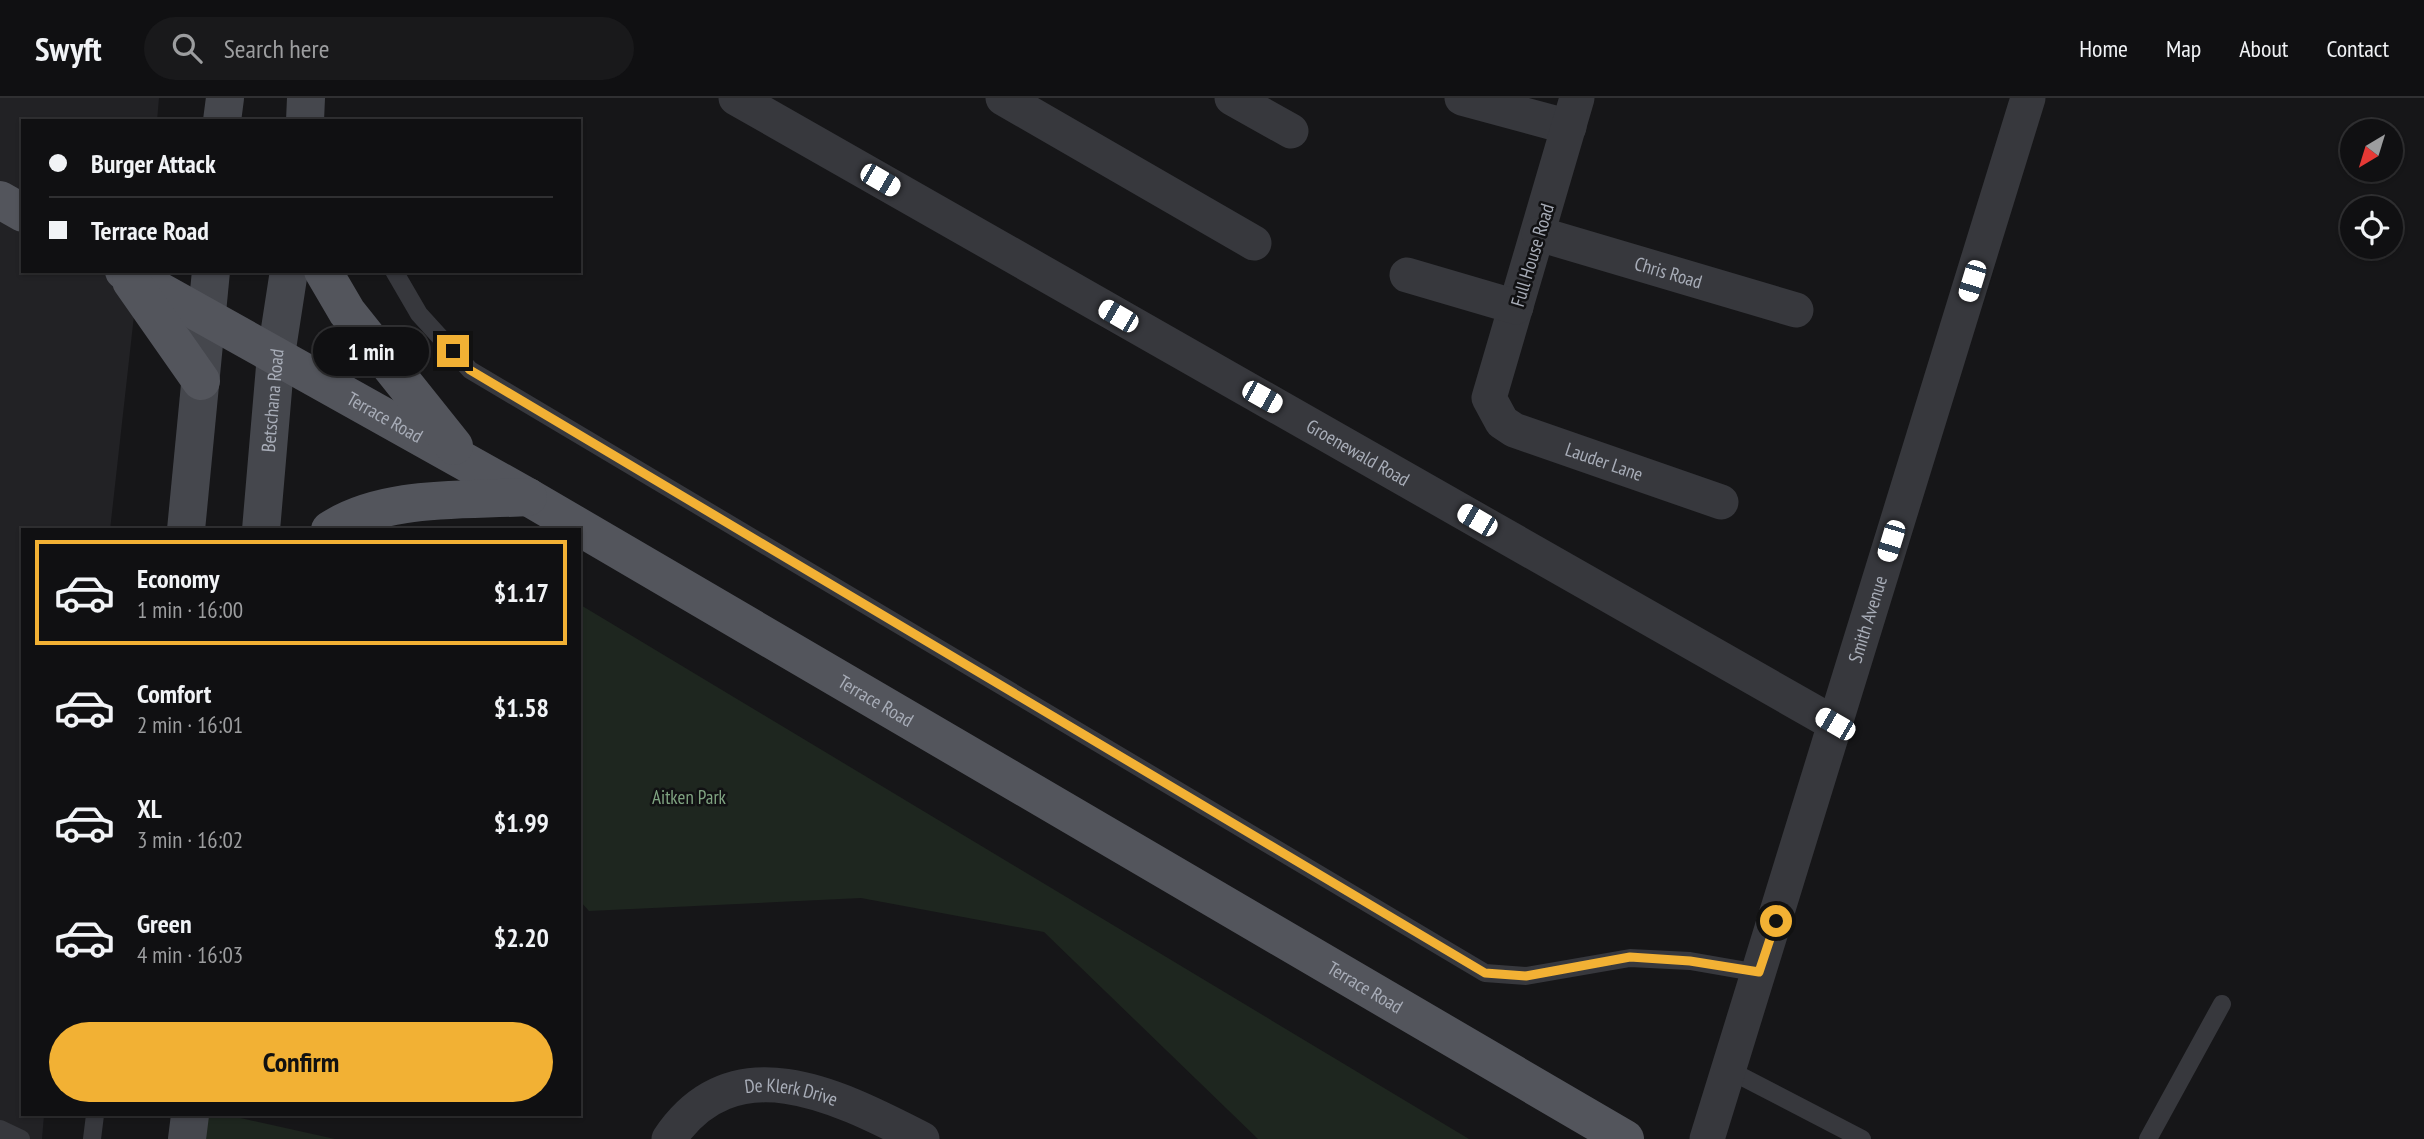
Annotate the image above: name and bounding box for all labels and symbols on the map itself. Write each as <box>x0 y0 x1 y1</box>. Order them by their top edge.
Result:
north arrow <box>2340 119 2403 182</box>
car <box>857 160 904 200</box>
street label: Full House Road <box>1505 201 1559 309</box>
street label: Chris Road <box>1632 251 1705 294</box>
car <box>1956 258 1989 304</box>
car <box>1095 296 1142 336</box>
callout: 1 min <box>313 327 428 376</box>
route end <box>437 335 469 367</box>
street label: Betschana Road <box>256 347 289 453</box>
car <box>1239 378 1286 416</box>
street label: Terrace Road <box>343 386 427 448</box>
street label: Groenewald Road <box>1302 414 1414 491</box>
street label: Lauder Lane <box>1562 437 1646 486</box>
car <box>1454 500 1501 540</box>
car <box>1875 518 1908 564</box>
street label: Smith Avenue <box>1843 573 1892 666</box>
street label: Terrace Road <box>834 669 918 732</box>
car <box>1812 704 1859 744</box>
park label: Aitken Park <box>652 785 727 809</box>
route start <box>1760 905 1792 937</box>
street label: Terrace Road <box>1323 956 1407 1018</box>
street label: De Klerk Drive <box>743 1073 841 1111</box>

